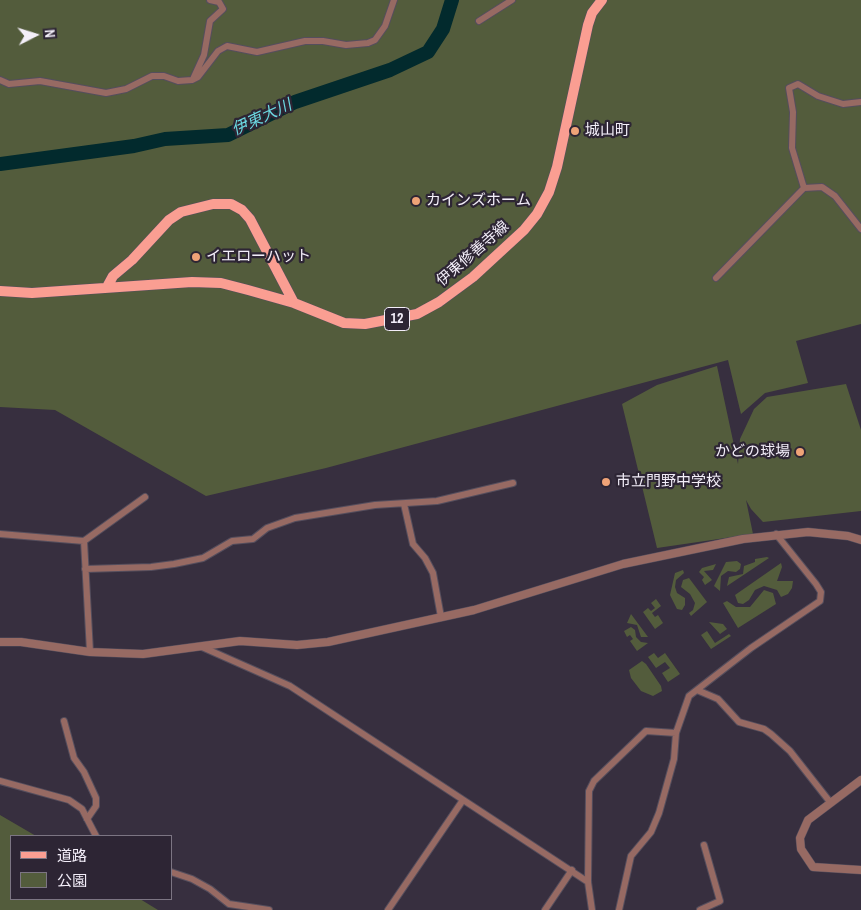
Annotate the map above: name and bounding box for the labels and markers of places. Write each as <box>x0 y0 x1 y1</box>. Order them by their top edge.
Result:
place label: 城山町 <box>585 122 630 140</box>
marker: 城山町 <box>569 125 581 137</box>
place label: カインズホーム <box>426 192 531 210</box>
marker: カインズホーム <box>410 195 422 207</box>
place label: イエローハット <box>206 248 311 266</box>
marker: イエローハット <box>190 251 202 263</box>
place label: かどの球場 <box>715 443 790 461</box>
marker: かどの球場 <box>794 446 806 458</box>
place label: 市立門野中学校 <box>616 473 721 491</box>
marker: 市立門野中学校 <box>600 476 612 488</box>

